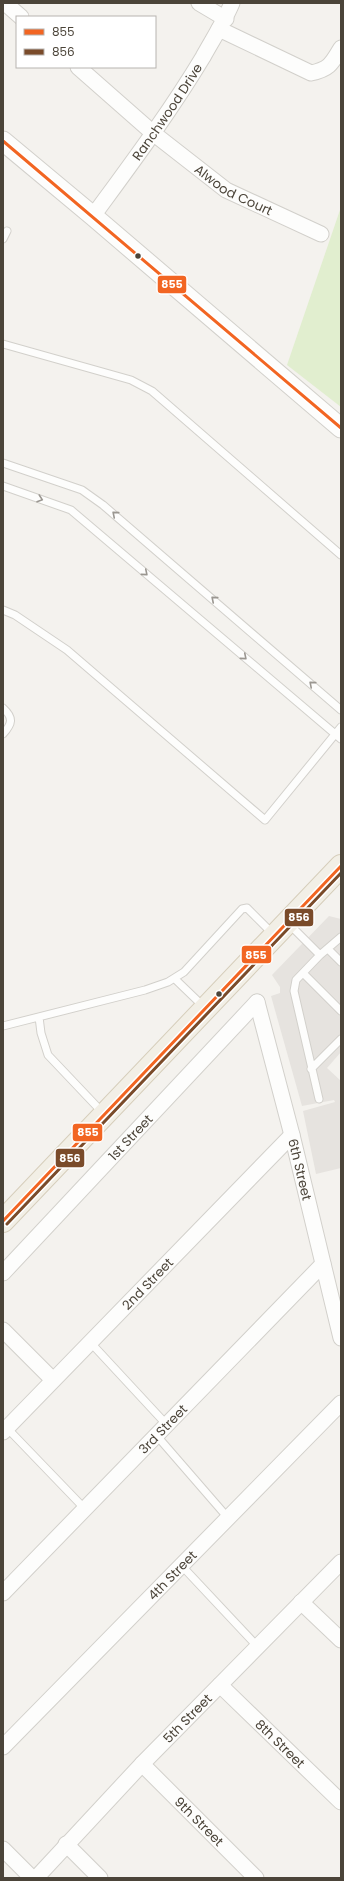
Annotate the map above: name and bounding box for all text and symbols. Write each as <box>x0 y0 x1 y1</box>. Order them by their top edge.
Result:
legend <box>16 16 156 68</box>
text: 855 <box>52 23 75 40</box>
text: 856 <box>52 43 75 60</box>
street label: Ranchwood Drive <box>128 60 207 164</box>
street label: Alwood Court <box>190 160 276 220</box>
unlabelled marker <box>133 251 143 261</box>
line badge: 855 <box>157 275 187 294</box>
text: 855 <box>161 276 183 292</box>
one-way arrow <box>36 494 43 503</box>
one-way arrow <box>112 512 119 519</box>
one-way arrow <box>140 568 148 575</box>
one-way arrow <box>211 596 218 603</box>
one-way arrow <box>240 652 247 659</box>
one-way arrow <box>309 682 316 689</box>
line badge: 856 <box>284 908 314 927</box>
text: 856 <box>288 909 310 925</box>
line badge: 855 <box>241 945 272 964</box>
text: 855 <box>245 947 267 963</box>
unlabelled marker <box>214 989 224 999</box>
street label: 1st Street <box>104 1110 157 1165</box>
line badge: 855 <box>72 1123 103 1142</box>
text: 855 <box>77 1124 99 1140</box>
street label: 6th Street <box>283 1137 317 1203</box>
line badge: 856 <box>55 1148 85 1168</box>
text: 856 <box>59 1150 81 1166</box>
street label: 2nd Street <box>118 1253 178 1314</box>
street label: 3rd Street <box>134 1400 192 1458</box>
street label: 4th Street <box>143 1546 201 1605</box>
street label: 5th Street <box>159 1689 217 1748</box>
street label: 8th Street <box>251 1715 309 1773</box>
street label: 9th Street <box>170 1793 228 1851</box>

